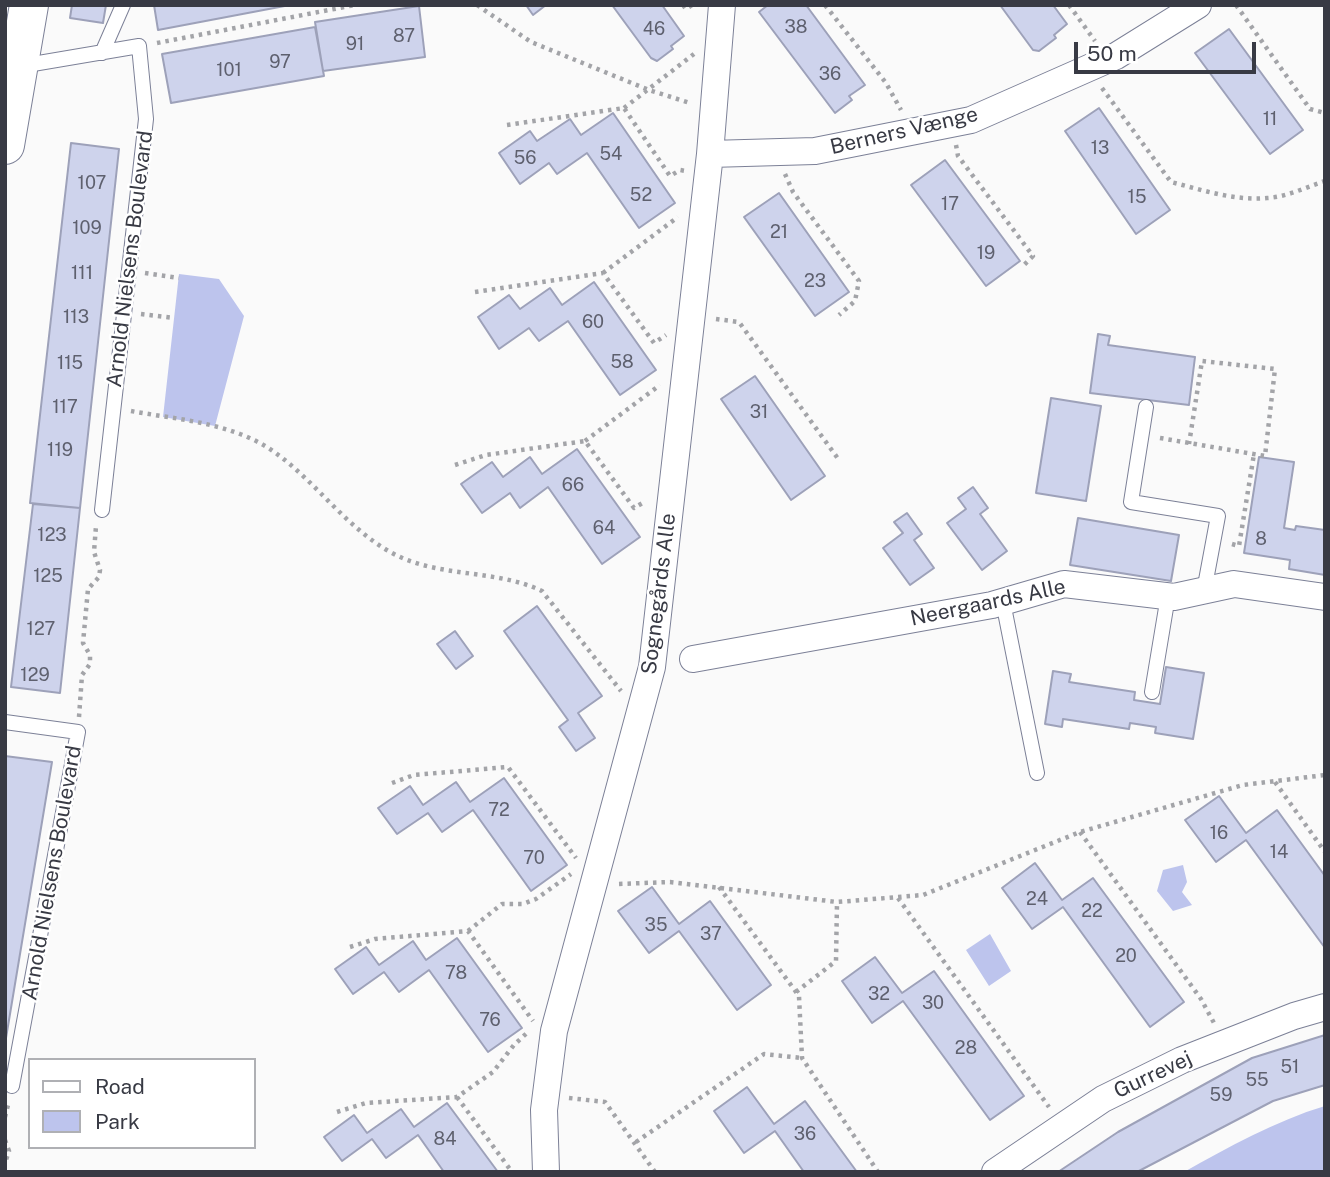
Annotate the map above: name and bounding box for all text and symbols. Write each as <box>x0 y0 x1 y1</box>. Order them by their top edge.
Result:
house number: 38 <box>785 16 807 38</box>
house number: 46 <box>643 18 665 40</box>
house number: 87 <box>393 25 415 47</box>
scale bar <box>1078 28 1260 72</box>
house number: 91 <box>346 33 364 55</box>
text: 50 m <box>1087 41 1137 66</box>
house number: 97 <box>269 51 291 73</box>
house number: 101 <box>216 59 242 81</box>
house number: 36 <box>819 63 841 85</box>
street label: Berners Vænge <box>828 102 980 160</box>
house number: 11 <box>1263 108 1277 130</box>
street label: Arnold Nielsens Boulevard <box>102 129 158 389</box>
house number: 13 <box>1091 137 1109 159</box>
house number: 54 <box>600 143 622 165</box>
house number: 56 <box>514 147 536 169</box>
house number: 107 <box>78 172 106 194</box>
house number: 52 <box>630 184 652 206</box>
house number: 15 <box>1128 186 1146 208</box>
house number: 17 <box>941 193 959 215</box>
house number: 109 <box>72 217 102 239</box>
house number: 21 <box>770 221 788 243</box>
house number: 19 <box>977 242 995 264</box>
house number: 111 <box>71 262 93 284</box>
house number: 23 <box>804 270 826 292</box>
house number: 113 <box>63 306 89 328</box>
house number: 60 <box>582 311 604 333</box>
house number: 58 <box>610 351 634 373</box>
house number: 115 <box>57 352 83 374</box>
house number: 117 <box>52 396 78 418</box>
house number: 31 <box>750 401 768 423</box>
house number: 119 <box>47 439 73 461</box>
house number: 66 <box>562 474 584 496</box>
street label: Sognegårds Alle <box>637 512 681 676</box>
house number: 64 <box>593 517 615 539</box>
house number: 123 <box>37 524 67 546</box>
house number: 8 <box>1255 528 1267 550</box>
house number: 125 <box>33 565 63 587</box>
street label: Neergaards Alle <box>908 574 1068 632</box>
house number: 127 <box>27 618 55 640</box>
house number: 129 <box>20 664 50 686</box>
street label: Arnold Nielsens Boulevard <box>17 744 87 1002</box>
house number: 72 <box>488 799 510 821</box>
house number: 16 <box>1210 822 1228 844</box>
house number: 14 <box>1270 841 1288 863</box>
house number: 70 <box>523 847 545 869</box>
house number: 24 <box>1026 888 1048 910</box>
house number: 22 <box>1081 900 1103 922</box>
house number: 35 <box>645 914 667 936</box>
house number: 37 <box>700 923 722 945</box>
house number: 20 <box>1115 945 1137 967</box>
house number: 78 <box>445 962 467 984</box>
house number: 32 <box>868 983 890 1005</box>
house number: 30 <box>922 992 944 1014</box>
house number: 76 <box>479 1009 501 1031</box>
house number: 28 <box>955 1037 977 1059</box>
street label: Gurrevej <box>1110 1046 1196 1104</box>
house number: 51 <box>1281 1056 1299 1078</box>
legend <box>28 1058 256 1149</box>
house number: 55 <box>1245 1069 1269 1091</box>
text: Road <box>95 1074 145 1099</box>
house number: 59 <box>1210 1084 1232 1106</box>
text: Park <box>95 1109 140 1134</box>
house number: 36 <box>794 1123 816 1145</box>
house number: 84 <box>434 1128 456 1150</box>

